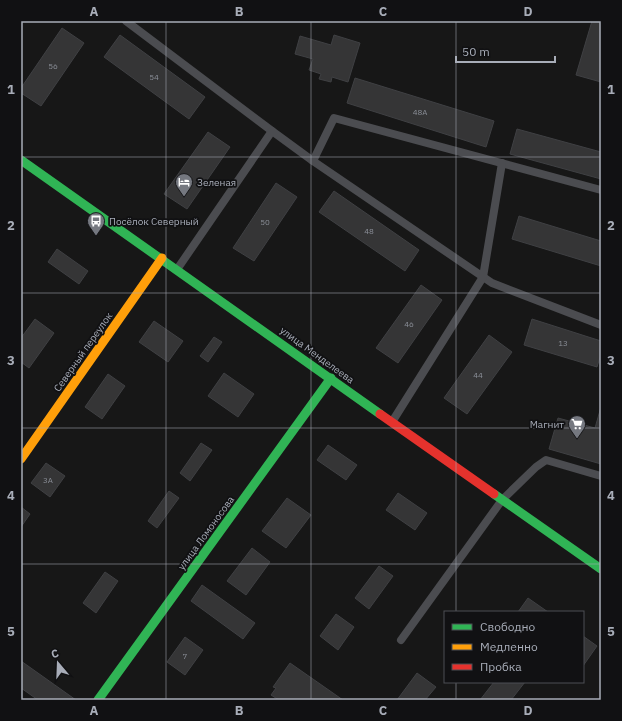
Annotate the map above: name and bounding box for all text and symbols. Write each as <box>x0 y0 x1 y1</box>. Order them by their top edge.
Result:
text: A <box>90 3 99 20</box>
text: B <box>235 3 244 20</box>
text: C <box>379 3 388 20</box>
text: D <box>523 3 533 20</box>
scale bar <box>456 38 555 64</box>
text: 50 m <box>462 44 490 59</box>
house number: 56 <box>48 61 58 71</box>
house number: 54 <box>149 72 159 82</box>
text: 1 <box>7 81 15 98</box>
text: 1 <box>607 81 615 98</box>
house number: 48А <box>413 107 427 117</box>
hotel icon: Зеленая <box>174 172 194 197</box>
place label: Зеленая <box>197 176 236 189</box>
bus stop icon: Посёлок Северный <box>86 211 106 236</box>
place label: Посёлок Северный <box>109 215 199 228</box>
text: 2 <box>7 217 15 234</box>
house number: 50 <box>260 217 270 227</box>
text: 2 <box>607 217 615 234</box>
house number: 48 <box>364 226 374 236</box>
street label: Северный переулок <box>51 309 116 394</box>
house number: 46 <box>404 319 414 329</box>
street label: улица Менделеева <box>277 324 357 387</box>
house number: 13 <box>558 338 568 348</box>
text: 3 <box>7 352 15 369</box>
text: 3 <box>607 352 615 369</box>
house number: 44 <box>473 370 483 380</box>
supermarket icon: Магнит <box>567 414 587 439</box>
place label: Магнит <box>530 418 564 431</box>
house number: 3А <box>43 475 53 485</box>
text: 4 <box>7 487 15 504</box>
text: 4 <box>607 487 615 504</box>
street label: улица Ломоносова <box>175 493 238 572</box>
legend <box>444 611 584 683</box>
text: Свободно <box>480 619 536 634</box>
text: 5 <box>7 623 15 640</box>
text: 5 <box>607 623 615 640</box>
text: Медленно <box>480 639 538 654</box>
north arrow <box>38 643 78 683</box>
text: С <box>49 646 60 661</box>
house number: 7 <box>183 651 188 661</box>
text: Пробка <box>480 659 522 674</box>
text: A <box>90 702 99 719</box>
text: B <box>235 702 244 719</box>
text: C <box>379 702 388 719</box>
text: D <box>523 702 533 719</box>

